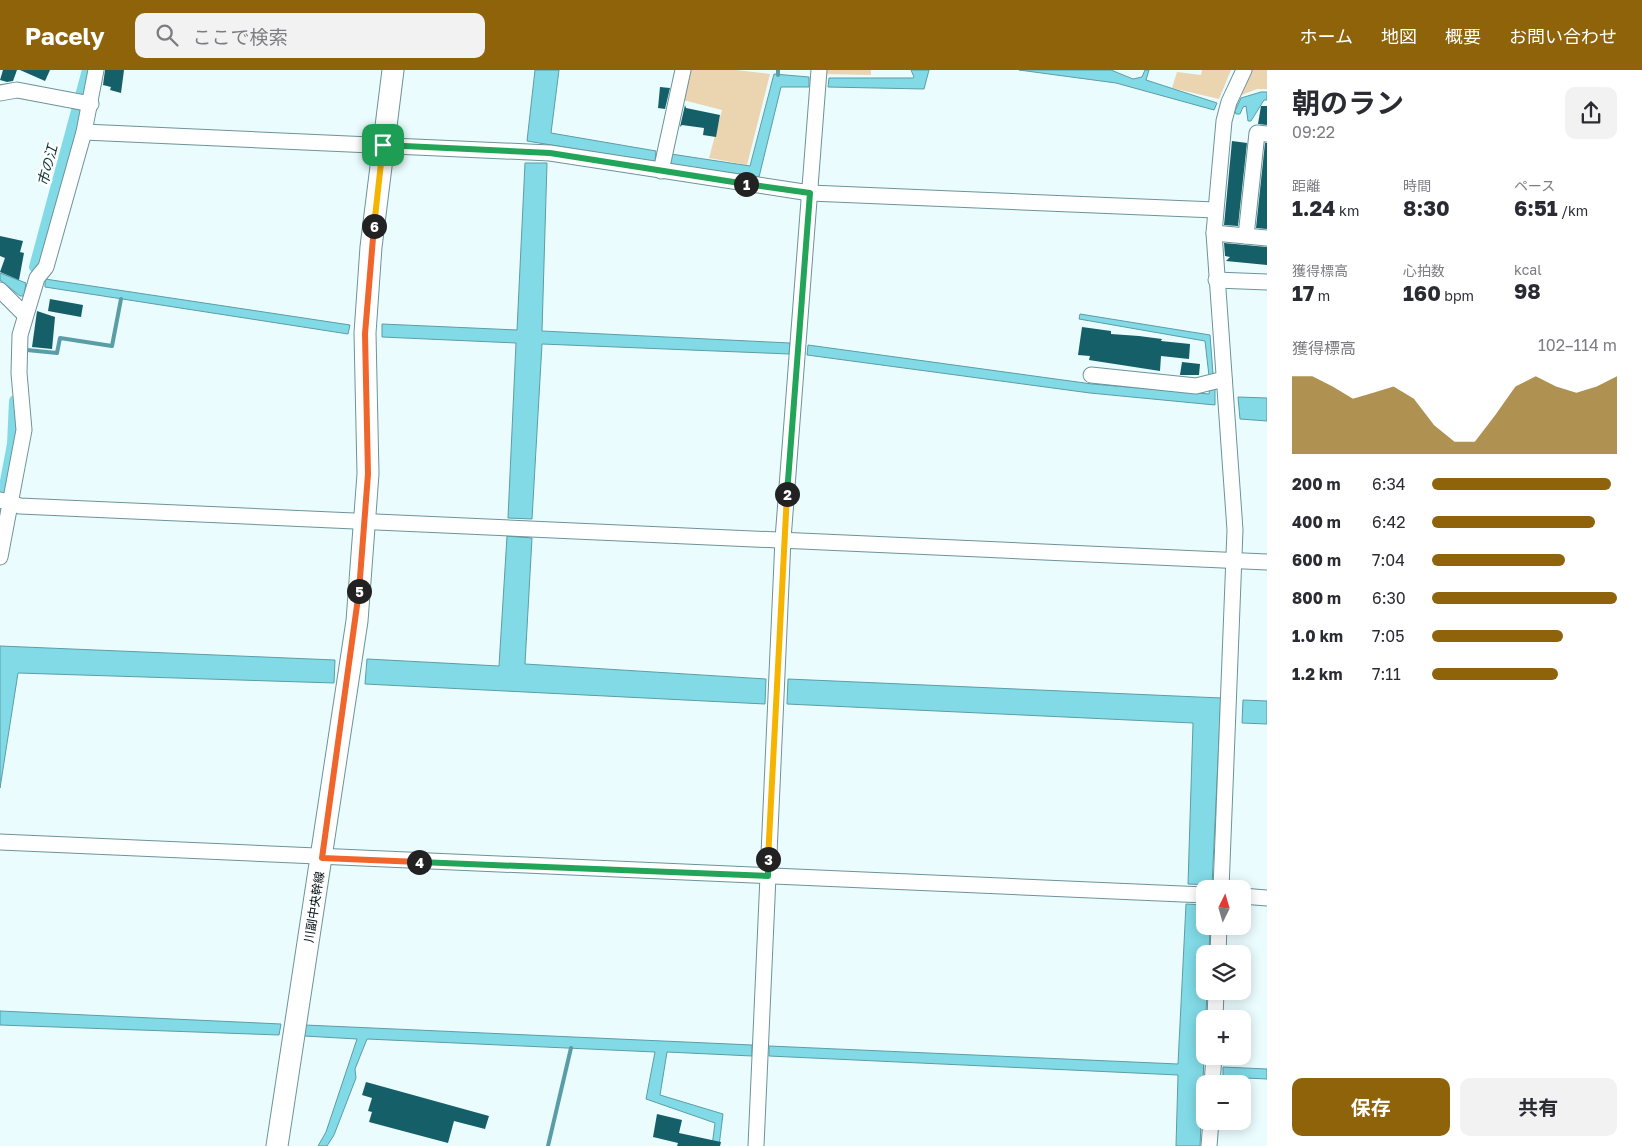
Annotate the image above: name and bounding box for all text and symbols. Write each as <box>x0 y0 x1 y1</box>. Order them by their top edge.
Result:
search box <box>135 13 485 58</box>
text: Pacely <box>25 21 105 50</box>
icon: search <box>153 21 181 49</box>
text: ここで検索 <box>193 25 288 48</box>
text: ホーム <box>1300 25 1353 47</box>
text: 地図 <box>1381 25 1417 47</box>
text: 概要 <box>1445 25 1481 47</box>
text: お問い合わせ <box>1509 25 1617 47</box>
text: 朝のラン <box>1292 86 1404 119</box>
button: share <box>1565 87 1617 139</box>
text: 09:22 <box>1292 122 1335 142</box>
pin <box>362 124 404 166</box>
icon: arrive <box>369 131 397 159</box>
water label: 市の江 <box>33 141 61 187</box>
pin: 1 <box>734 172 758 196</box>
text: 1 <box>743 176 750 193</box>
text: 距離 <box>1292 177 1320 194</box>
text: 時間 <box>1403 177 1431 194</box>
text: ペース <box>1514 177 1555 194</box>
text: 1.24 <box>1292 195 1335 221</box>
text: 8:30 <box>1403 195 1450 221</box>
text: 6:51 <box>1514 195 1558 221</box>
text: km <box>1335 202 1359 219</box>
text: /km <box>1558 202 1588 219</box>
pin: 6 <box>362 214 386 238</box>
text: 6 <box>370 218 379 235</box>
text: kcal <box>1514 261 1542 278</box>
text: 獲得標高 <box>1292 262 1348 279</box>
text: 心拍数 <box>1403 262 1445 279</box>
text: 98 <box>1514 278 1541 304</box>
text: 17 <box>1292 280 1314 306</box>
text: 160 <box>1403 280 1441 306</box>
text: m <box>1314 287 1330 304</box>
text: bpm <box>1441 287 1474 304</box>
text: 102–114 m <box>1538 335 1617 355</box>
text: 獲得標高 <box>1292 338 1356 358</box>
text: 200 m <box>1292 474 1341 494</box>
text: 6:34 <box>1372 474 1406 494</box>
pin: 2 <box>774 482 800 506</box>
text: 2 <box>783 486 792 503</box>
text: 400 m <box>1292 512 1341 532</box>
text: 6:42 <box>1372 512 1406 532</box>
text: 600 m <box>1292 550 1341 570</box>
text: 7:04 <box>1372 550 1405 570</box>
pin: 5 <box>346 578 372 604</box>
text: 5 <box>355 583 364 600</box>
text: 800 m <box>1292 588 1341 608</box>
text: 6:30 <box>1372 588 1406 608</box>
text: 1.0 km <box>1292 626 1343 646</box>
text: 7:05 <box>1372 626 1404 646</box>
text: 1.2 km <box>1292 664 1342 684</box>
text: 7:11 <box>1372 664 1401 684</box>
pin: 3 <box>756 846 780 872</box>
pin: 4 <box>406 850 432 874</box>
text: 3 <box>764 851 773 868</box>
text: 4 <box>415 854 424 871</box>
street label: 川副中央幹線 <box>301 870 327 944</box>
north arrow <box>1196 880 1251 935</box>
map controls <box>1196 880 1251 1130</box>
button: layers <box>1196 945 1251 1000</box>
button: + <box>1196 1010 1251 1065</box>
button: − <box>1196 1075 1251 1130</box>
button: 保存 <box>1292 1078 1450 1136</box>
button: 共有 <box>1460 1078 1617 1136</box>

